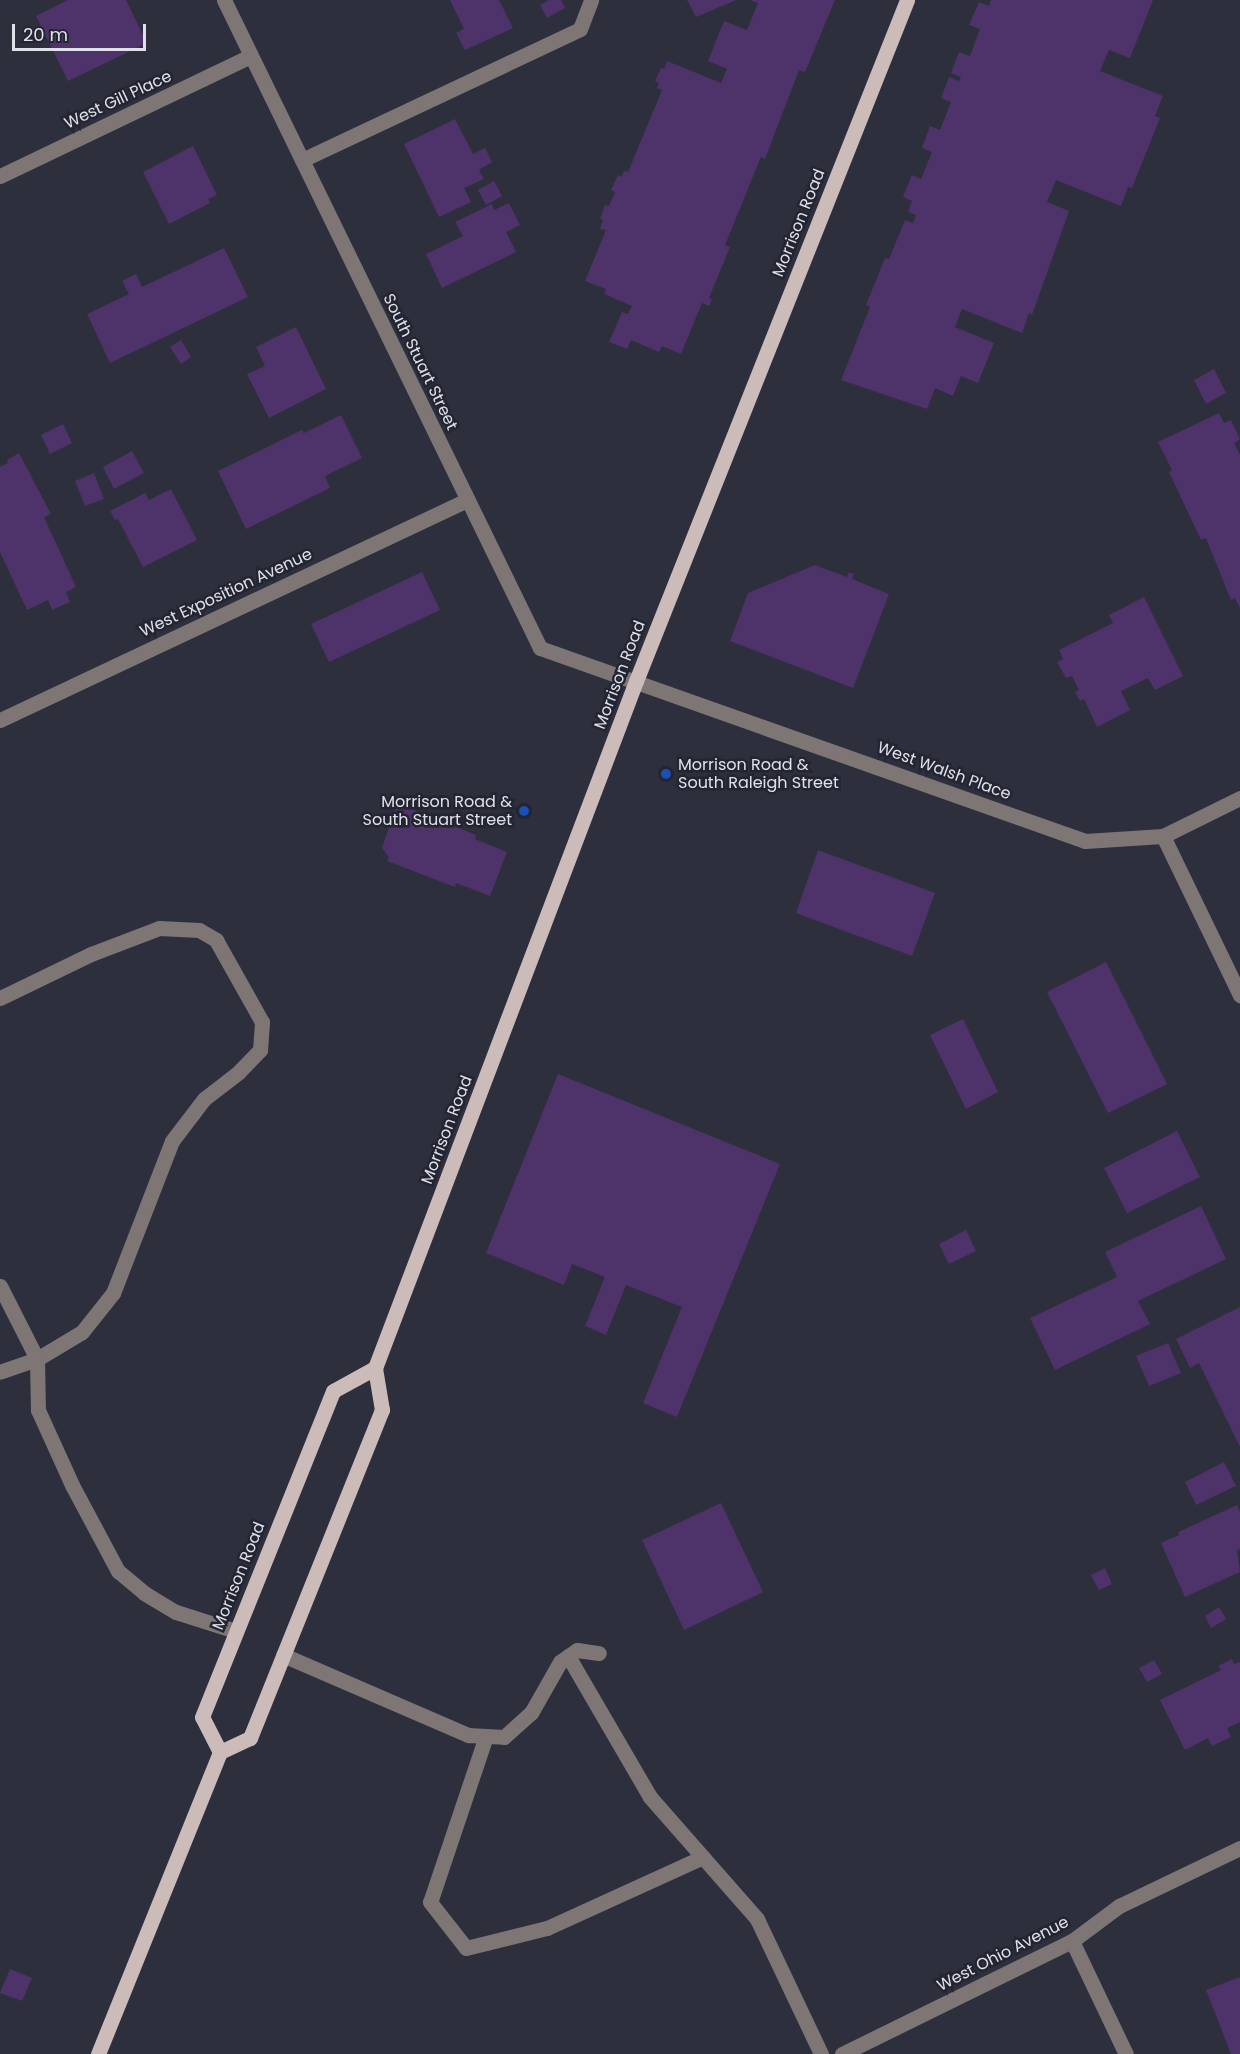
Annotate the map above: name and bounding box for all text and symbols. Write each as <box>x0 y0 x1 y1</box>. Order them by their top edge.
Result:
scale bar <box>15 12 148 50</box>
text: 20 m <box>23 22 68 47</box>
street label: West Gill Place <box>61 67 175 133</box>
street label: Morrison Road <box>769 166 829 280</box>
street label: South Stuart Street <box>379 291 461 433</box>
street label: West Exposition Avenue <box>137 545 315 641</box>
street label: Morrison Road <box>591 618 649 732</box>
street label: West Walsh Place <box>875 738 1013 804</box>
place label: Morrison Road & South Raleigh Street <box>678 755 839 793</box>
marker: Morrison Road & South Raleigh Street <box>659 767 673 781</box>
place label: Morrison Road & South Stuart Street <box>363 792 512 830</box>
marker: Morrison Road & South Stuart Street <box>517 804 531 818</box>
street label: Morrison Road <box>418 1073 476 1187</box>
street label: Morrison Road <box>209 1519 269 1633</box>
street label: West Ohio Avenue <box>934 1912 1072 1996</box>

